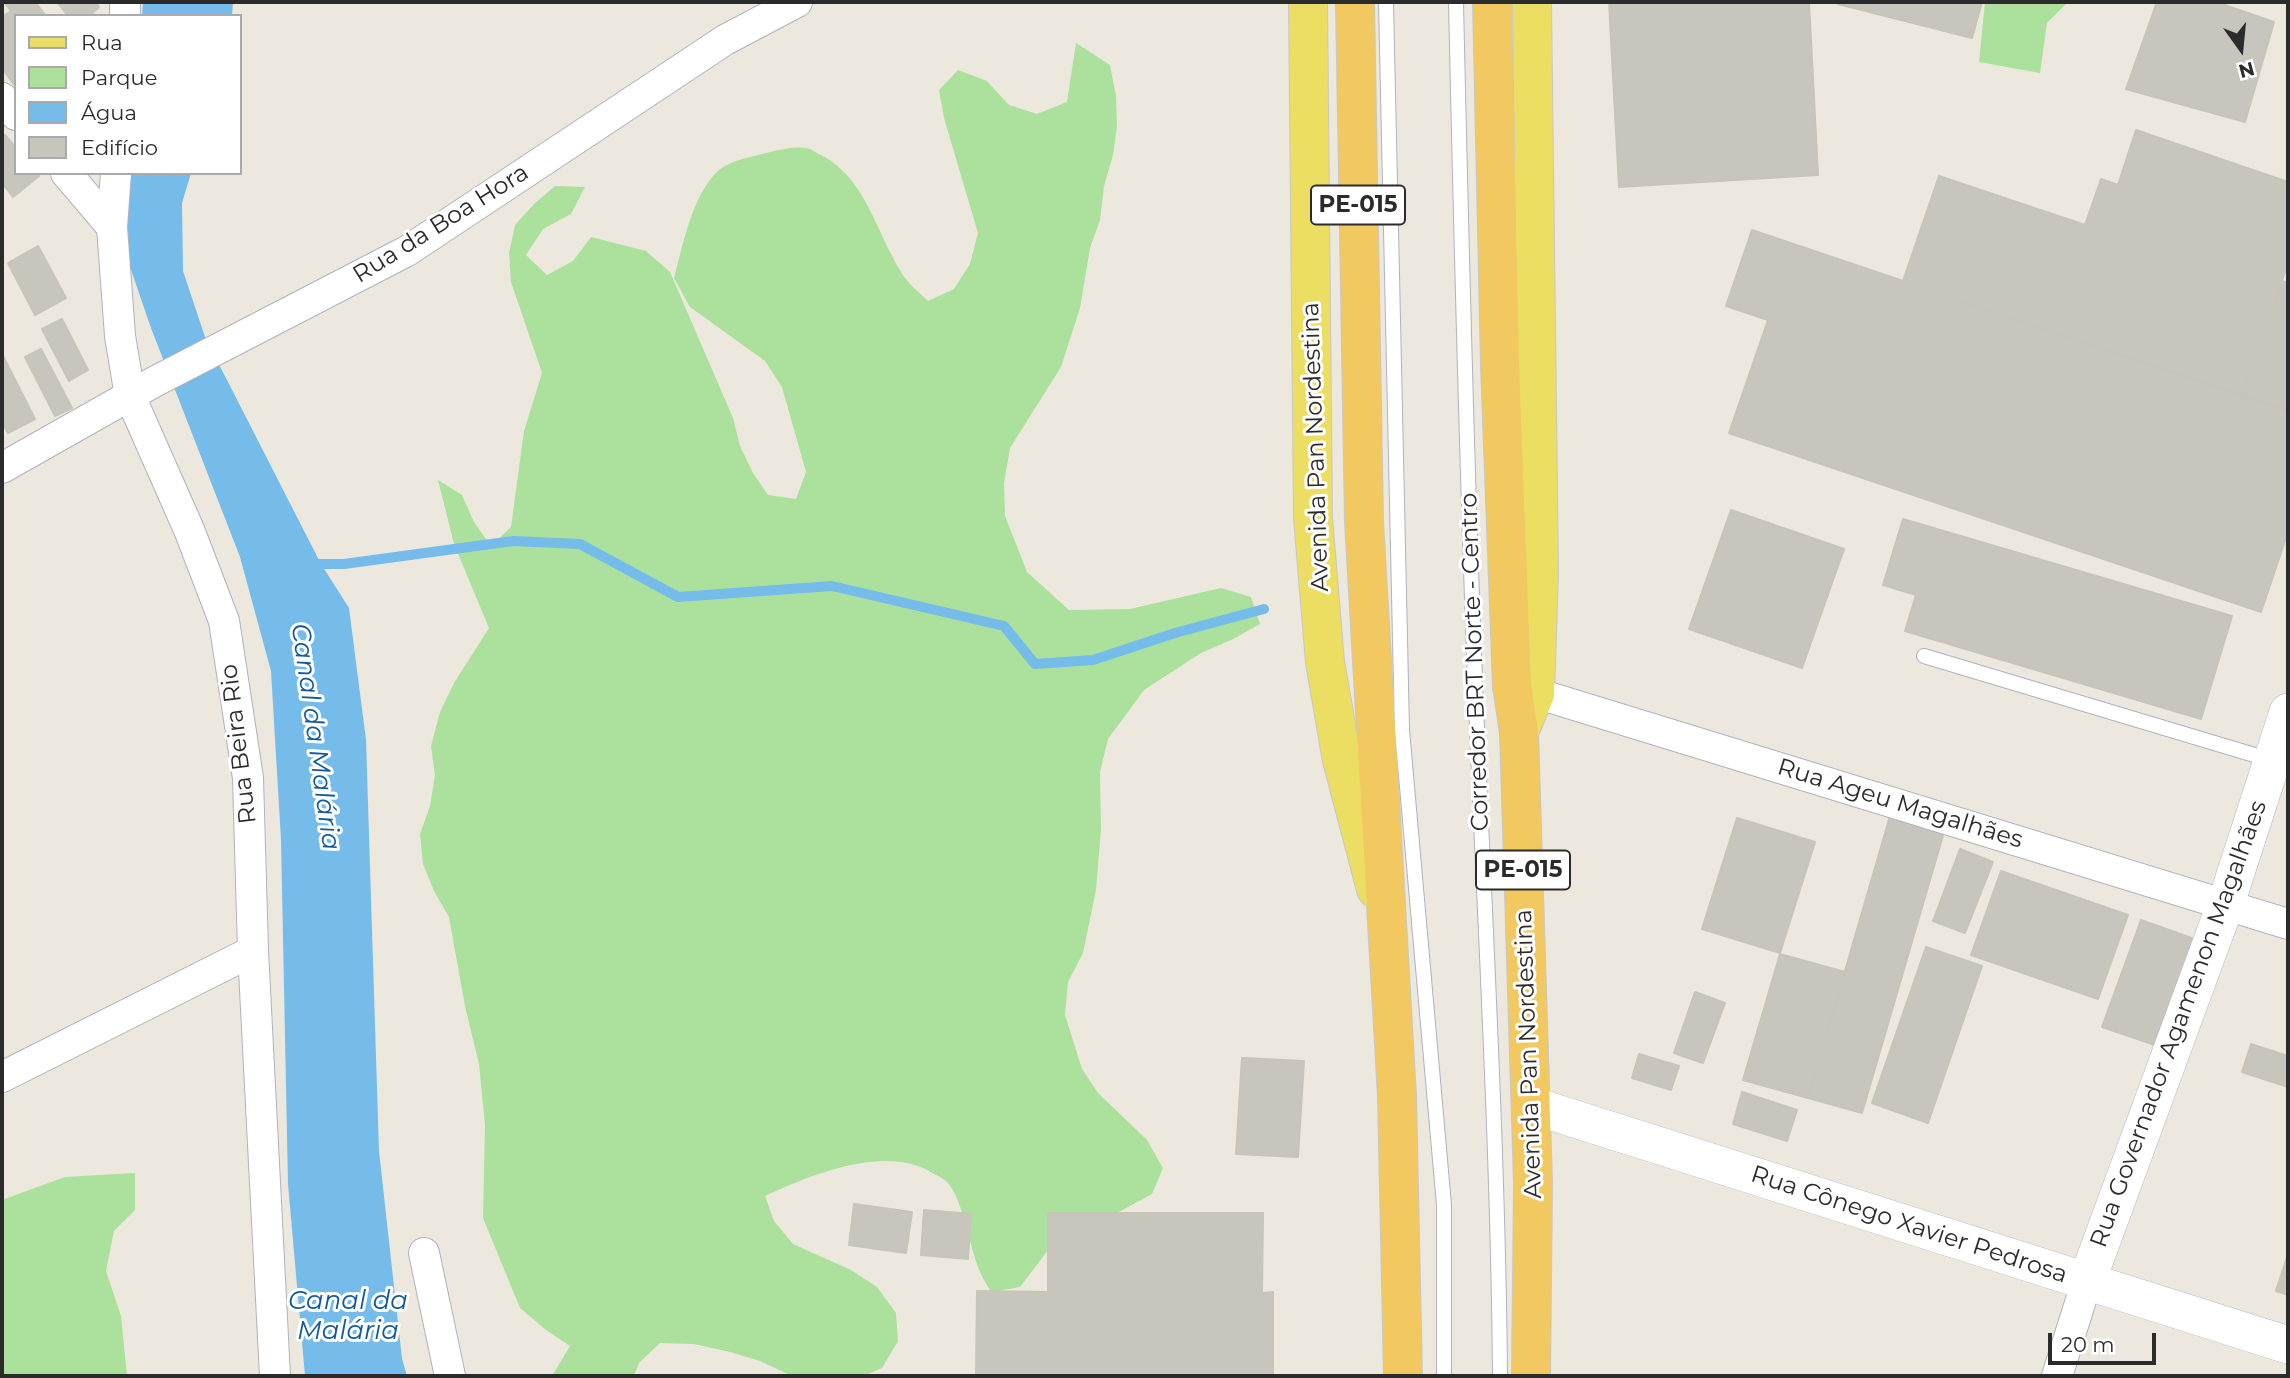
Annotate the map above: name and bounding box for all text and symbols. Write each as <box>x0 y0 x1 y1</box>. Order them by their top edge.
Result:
legend <box>14 14 242 175</box>
north arrow <box>2206 14 2276 84</box>
text: Rua <box>81 30 123 55</box>
text: N <box>2236 57 2257 83</box>
text: Parque <box>81 65 157 90</box>
text: Água <box>81 100 137 125</box>
text: Edifício <box>81 135 158 160</box>
street label: Rua da Boa Hora <box>348 158 534 290</box>
road number: PE-015 <box>1311 186 1405 224</box>
street label: Avenida Pan Nordestina <box>1297 302 1335 592</box>
street label: Corredor BRT Norte - Centro <box>1455 492 1495 832</box>
water label: Canal da Malária <box>284 622 346 852</box>
street label: Rua Beira Rio <box>215 662 263 826</box>
street label: Rua Ageu Magalhães <box>1774 753 2026 855</box>
street label: Rua Governador Agamenon Magalhães <box>2084 797 2274 1251</box>
road number: PE-015 <box>1476 850 1570 890</box>
street label: Avenida Pan Nordestina <box>1510 909 1548 1199</box>
street label: Rua Cônego Xavier Pedrosa <box>1747 1160 2071 1290</box>
water label: Canal da Malária <box>288 1285 408 1346</box>
scale bar <box>2052 1318 2160 1362</box>
text: 20 m <box>2061 1332 2115 1357</box>

